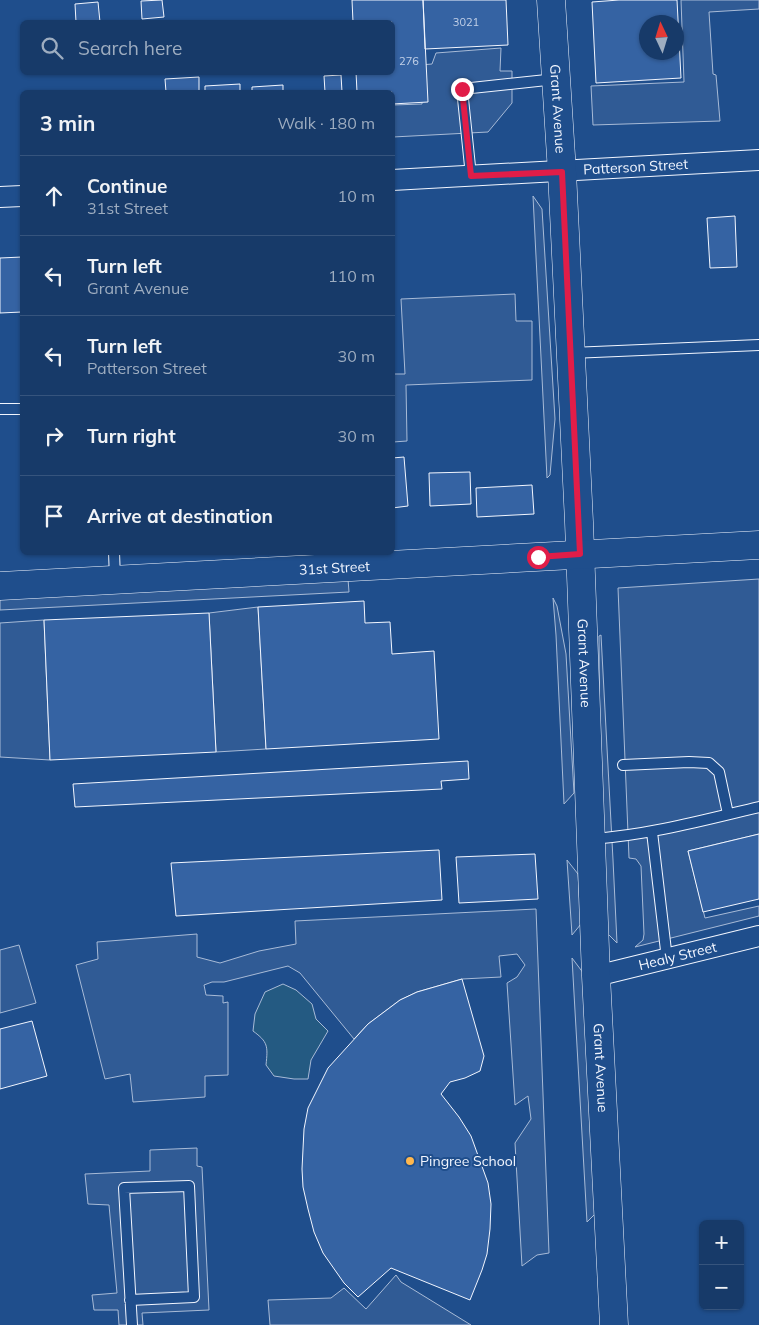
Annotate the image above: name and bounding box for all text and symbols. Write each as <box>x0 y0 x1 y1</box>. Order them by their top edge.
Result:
house number: 3021 <box>453 15 479 29</box>
north arrow <box>639 15 684 60</box>
search box <box>20 20 395 75</box>
icon: search <box>38 34 66 62</box>
text: Search here <box>78 36 182 60</box>
house number: 276 <box>399 54 419 68</box>
street label: Grant Avenue <box>546 64 570 154</box>
route end <box>451 78 474 101</box>
text: 3 min <box>40 110 95 136</box>
text: Walk · 180 m <box>277 113 375 133</box>
street label: Patterson Street <box>583 155 689 179</box>
text: Continue <box>87 174 167 198</box>
icon: ahead <box>40 182 68 210</box>
text: 10 m <box>338 186 375 206</box>
text: 31st Street <box>87 198 168 218</box>
text: Turn left <box>87 254 162 278</box>
icon: left <box>40 262 68 290</box>
text: 110 m <box>328 266 375 286</box>
text: Grant Avenue <box>87 278 189 298</box>
text: Turn left <box>87 334 162 358</box>
icon: left <box>40 342 68 370</box>
text: 30 m <box>338 346 375 366</box>
text: Patterson Street <box>87 358 207 378</box>
icon: right <box>40 422 68 450</box>
text: Turn right <box>87 424 176 448</box>
text: 30 m <box>338 426 375 446</box>
icon: arrive <box>40 502 68 530</box>
text: Arrive at destination <box>87 504 273 528</box>
route start <box>527 546 550 569</box>
street label: 31st Street <box>299 557 371 579</box>
street label: Grant Avenue <box>574 618 595 708</box>
street label: Healy Street <box>637 938 719 974</box>
street label: Grant Avenue <box>589 1023 612 1113</box>
place label: Pingree School <box>420 1152 516 1170</box>
marker: Pingree School <box>404 1155 416 1167</box>
map controls <box>699 1220 744 1310</box>
button: + <box>699 1220 744 1265</box>
button: − <box>699 1265 744 1310</box>

